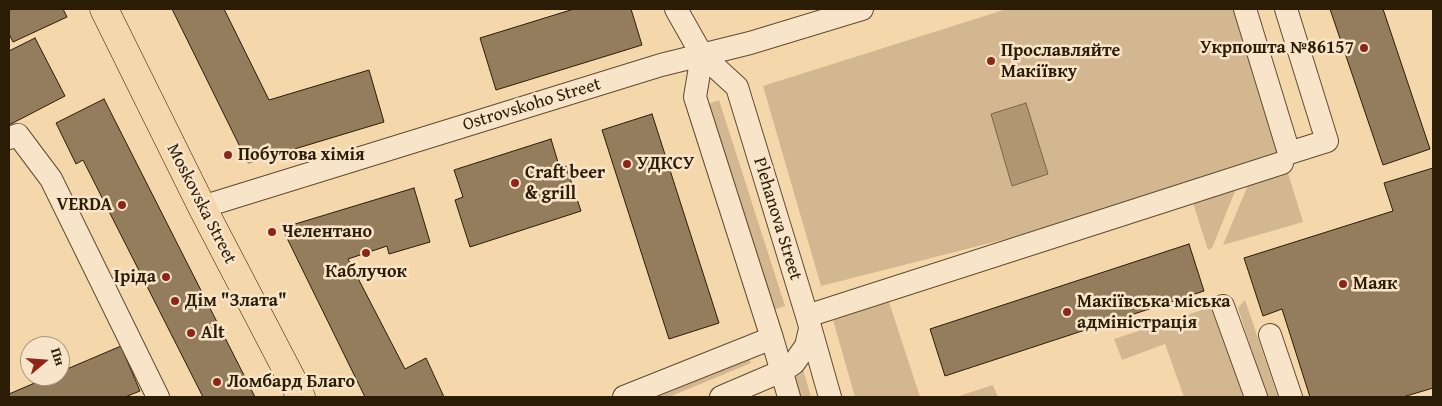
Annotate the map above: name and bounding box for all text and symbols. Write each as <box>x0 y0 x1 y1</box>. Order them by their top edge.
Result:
place label: Укрпошта №86157 <box>1200 37 1354 59</box>
place label: Прославляйте Макіївку <box>1001 40 1120 82</box>
marker: Укрпошта №86157 <box>1358 42 1370 54</box>
marker: Прославляйте Макіївку <box>985 55 997 67</box>
street label: Ostrovskoho Street <box>460 74 604 136</box>
street label: Moskovska Street <box>161 140 241 268</box>
place label: Побутова хімія <box>238 144 365 166</box>
marker: Побутова хімія <box>222 149 234 161</box>
place label: УДКСУ <box>637 153 694 175</box>
street label: Plehanova Street <box>748 155 806 283</box>
marker: УДКСУ <box>621 158 633 170</box>
place label: Craft beer & grill <box>525 162 605 204</box>
marker: Craft beer & grill <box>509 177 521 189</box>
place label: VERDA <box>56 194 112 216</box>
marker: VERDA <box>116 199 128 211</box>
place label: Челентано <box>282 221 372 243</box>
marker: Челентано <box>266 226 278 238</box>
marker: Каблучок <box>360 247 372 259</box>
place label: Каблучок <box>325 261 407 283</box>
place label: Іріда <box>114 266 156 288</box>
marker: Іріда <box>160 271 172 283</box>
place label: Маяк <box>1353 273 1397 295</box>
marker: Маяк <box>1337 278 1349 290</box>
place label: Дім "Злата" <box>185 290 287 312</box>
place label: Макіївська міська адміністрація <box>1077 291 1231 334</box>
marker: Дім "Злата" <box>169 295 181 307</box>
marker: Макіївська міська адміністрація <box>1061 306 1073 318</box>
place label: Alt <box>201 322 225 344</box>
marker: Alt <box>185 327 197 339</box>
north arrow <box>20 336 70 386</box>
text: Пн <box>46 345 71 368</box>
place label: Ломбард Благо <box>227 371 355 393</box>
marker: Ломбард Благо <box>211 376 223 388</box>

